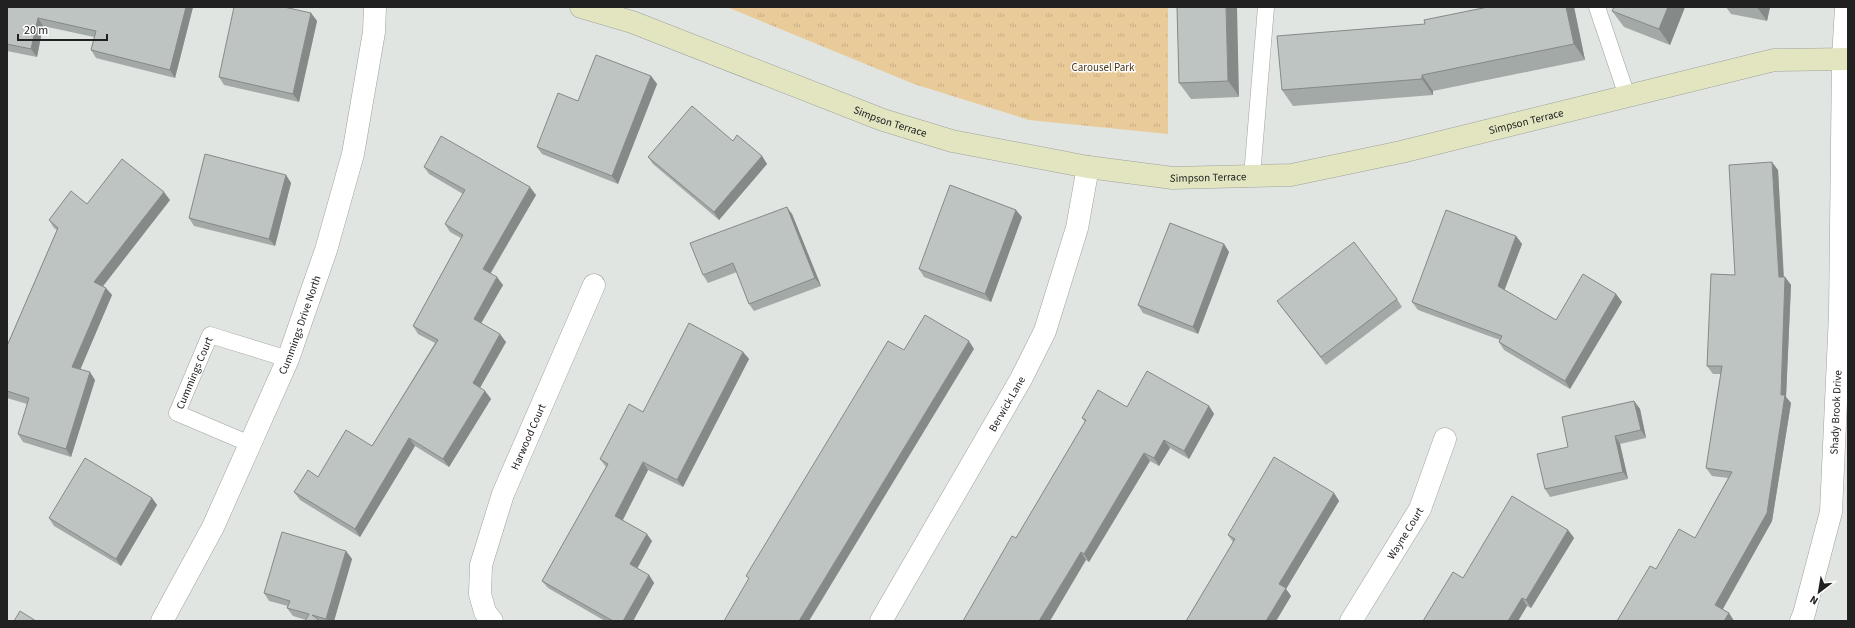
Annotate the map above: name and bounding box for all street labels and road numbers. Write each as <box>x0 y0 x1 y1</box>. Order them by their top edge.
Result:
street label: Simpson Terrace <box>852 102 929 141</box>
street label: Simpson Terrace <box>1487 105 1565 138</box>
street label: Simpson Terrace <box>1169 169 1247 186</box>
street label: Cummings Drive North <box>275 273 324 377</box>
street label: Cummings Court <box>172 334 216 411</box>
street label: Shady Brook Drive <box>1826 369 1845 455</box>
street label: Berwick Lane <box>985 373 1029 434</box>
street label: Harwood Court <box>507 401 549 472</box>
street label: Wayne Court <box>1383 504 1427 562</box>

